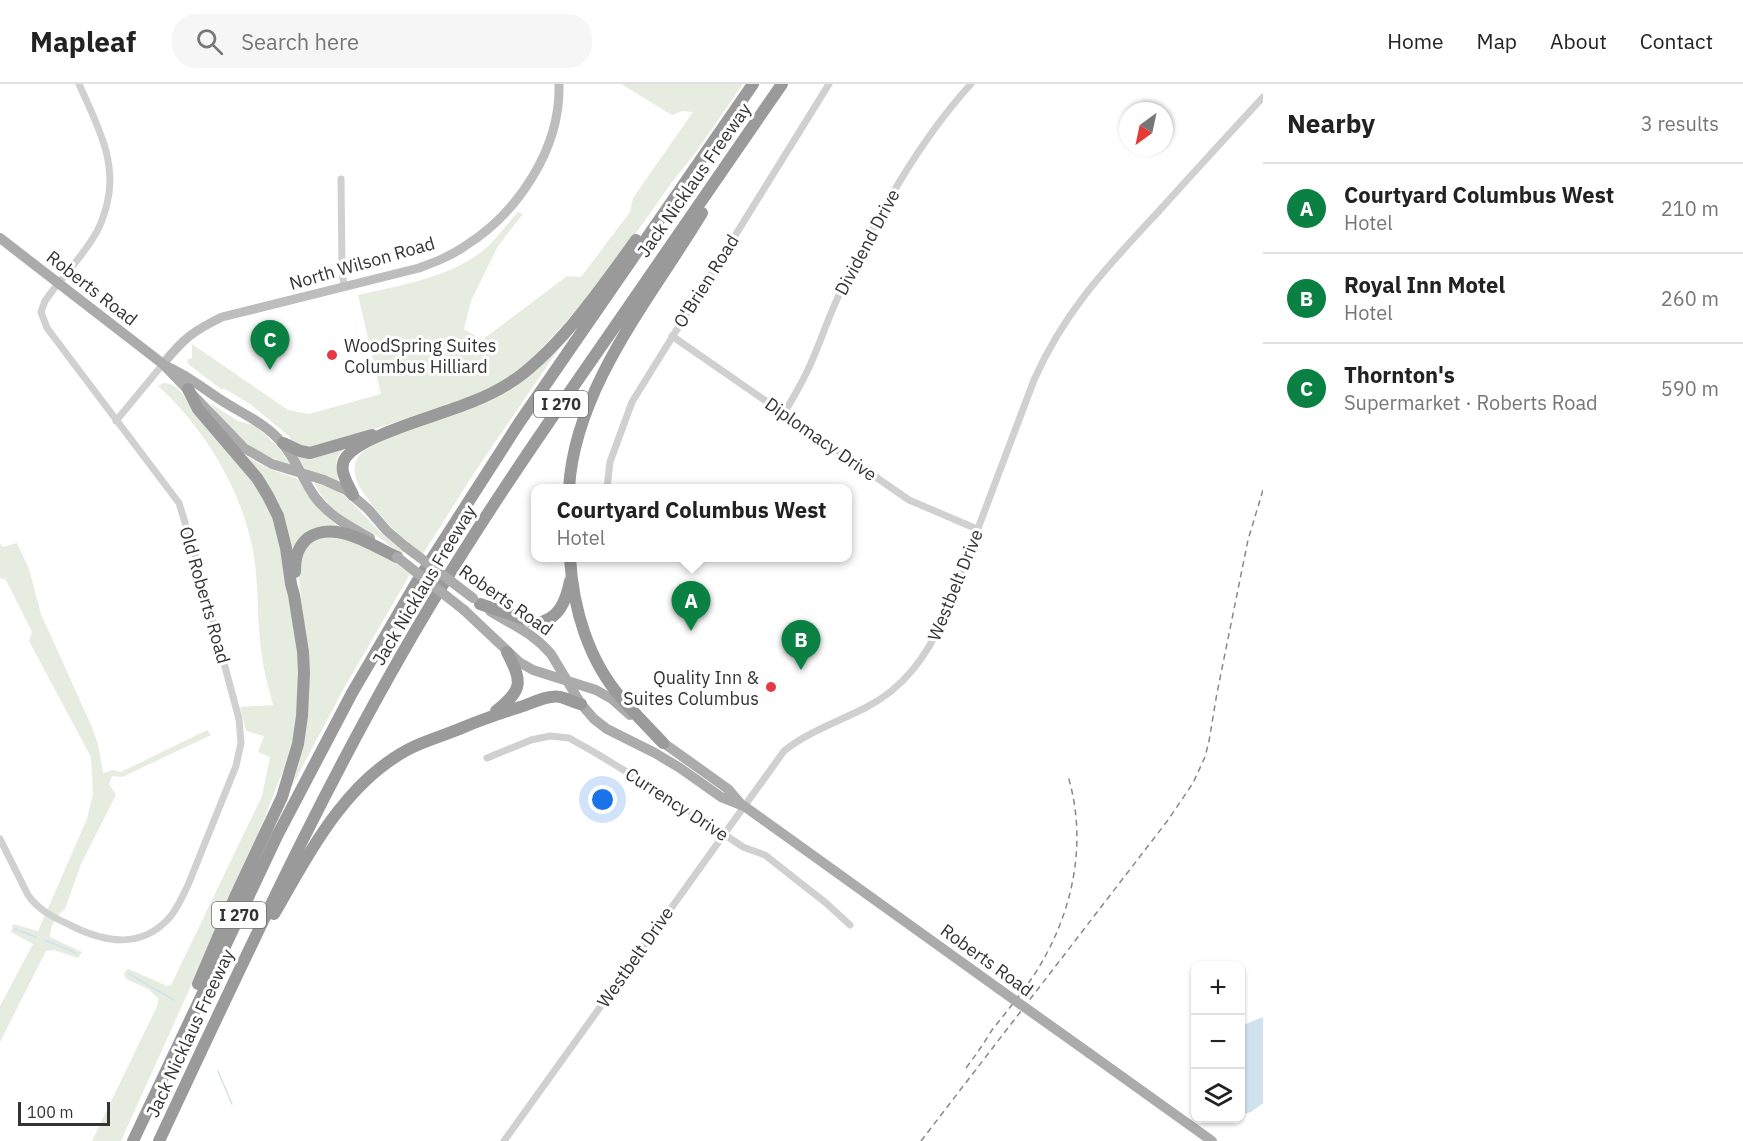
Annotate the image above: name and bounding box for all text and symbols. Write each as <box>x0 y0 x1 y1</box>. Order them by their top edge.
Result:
search box <box>172 14 592 68</box>
text: Mapleaf <box>30 23 136 60</box>
icon: search <box>193 25 226 58</box>
text: Search here <box>241 27 359 56</box>
text: Home <box>1387 27 1444 55</box>
text: Map <box>1477 27 1517 55</box>
text: About <box>1550 27 1607 55</box>
text: Contact <box>1640 27 1713 55</box>
street label: Jack Nicklaus Freeway <box>632 98 756 262</box>
north arrow <box>1119 102 1173 156</box>
text: Nearby <box>1287 106 1375 140</box>
text: 3 results <box>1641 110 1719 137</box>
text: Courtyard Columbus West <box>1344 180 1614 209</box>
street label: Dividend Drive <box>829 185 905 299</box>
text: A <box>1300 195 1313 222</box>
text: 210 m <box>1661 195 1719 222</box>
text: Hotel <box>1344 209 1393 236</box>
street label: O'Brien Road <box>668 230 744 332</box>
street label: North Wilson Road <box>287 231 437 295</box>
street label: Roberts Road <box>42 245 142 331</box>
text: Royal Inn Motel <box>1344 270 1505 299</box>
text: B <box>1300 285 1313 312</box>
text: 260 m <box>1661 285 1719 312</box>
text: Hotel <box>1344 299 1393 326</box>
pin: C <box>250 320 290 370</box>
place label: WoodSpring Suites Columbus Hilliard <box>344 334 496 378</box>
marker: WoodSpring Suites Columbus Hilliard <box>325 348 339 362</box>
text: Thornton's <box>1344 360 1455 389</box>
text: C <box>1300 375 1313 402</box>
text: 590 m <box>1661 375 1719 402</box>
text: Supermarket · Roberts Road <box>1344 389 1598 416</box>
road number: I 270 <box>534 391 588 417</box>
street label: Diplomacy Drive <box>761 392 881 486</box>
popup <box>531 484 852 562</box>
text: Courtyard Columbus West <box>556 495 827 524</box>
street label: Jack Nicklaus Freeway <box>367 501 481 669</box>
street label: Old Roberts Road <box>174 524 236 666</box>
text: Hotel <box>556 524 605 551</box>
street label: Westbelt Drive <box>922 526 988 644</box>
street label: Roberts Road <box>455 559 557 641</box>
pin: A <box>672 582 710 631</box>
pin: B <box>782 620 820 670</box>
place label: Quality Inn & Suites Columbus <box>623 666 759 710</box>
marker: Quality Inn & Suites Columbus <box>764 680 778 694</box>
street label: Currency Drive <box>621 762 733 846</box>
your location <box>588 785 617 814</box>
road number: I 270 <box>212 902 266 928</box>
street label: Westbelt Drive <box>592 902 678 1012</box>
street label: Roberts Road <box>936 919 1038 1001</box>
street label: Jack Nicklaus Freeway <box>141 945 239 1121</box>
map controls <box>1191 961 1245 1123</box>
button: + <box>1191 961 1245 1015</box>
button: − <box>1191 1015 1245 1069</box>
button: layers <box>1191 1069 1245 1123</box>
scale bar <box>18 1099 110 1126</box>
text: 100 m <box>27 1102 74 1122</box>

